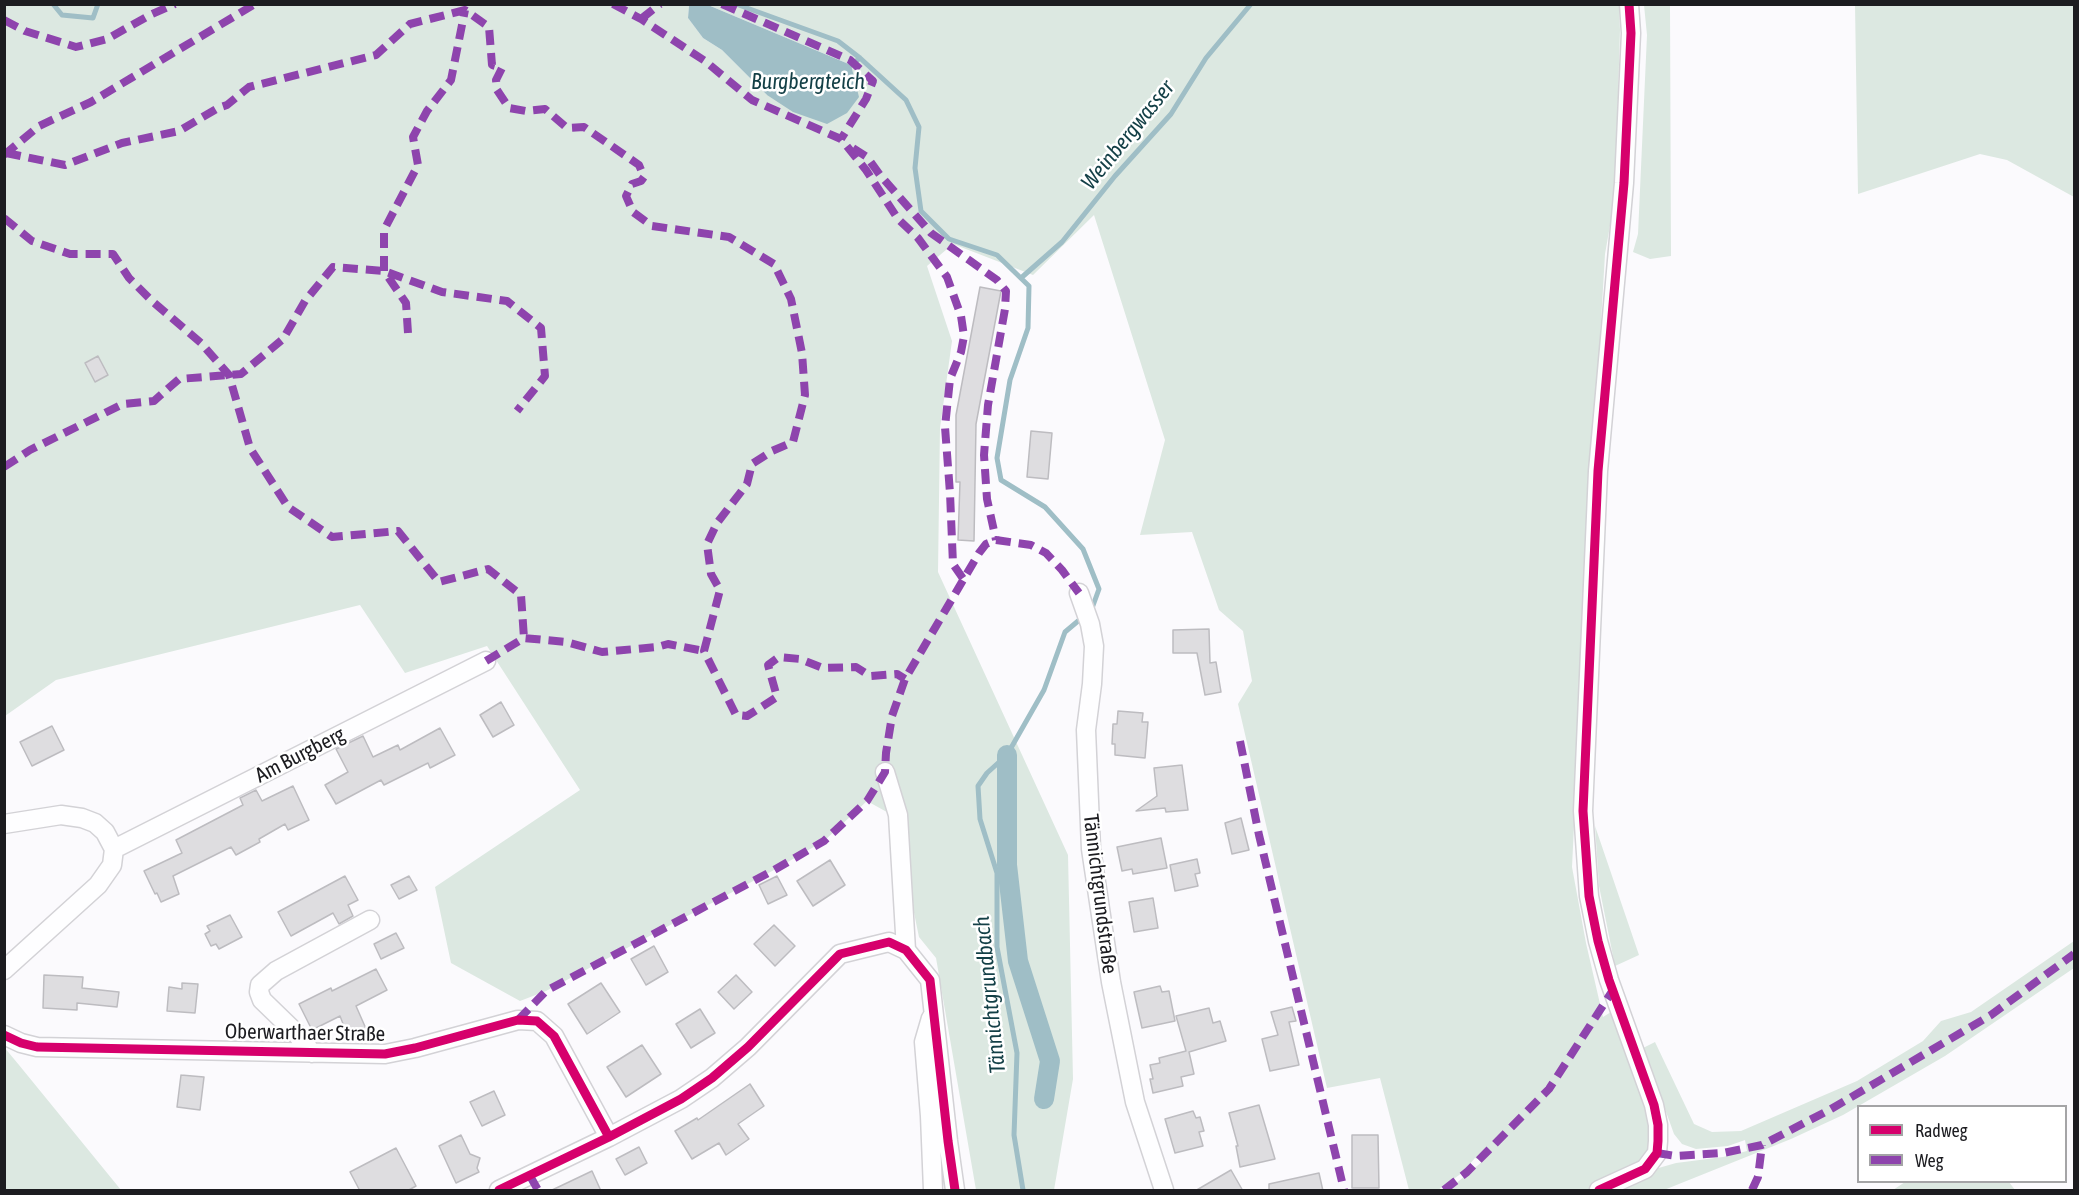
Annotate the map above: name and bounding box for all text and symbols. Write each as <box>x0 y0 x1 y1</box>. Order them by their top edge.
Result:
water label: Burgbergteich <box>751 69 865 95</box>
water label: Weinbergwasser <box>1076 75 1180 195</box>
street label: Am Burgberg <box>251 722 349 788</box>
street label: Tännichtgrundstraße <box>1078 813 1122 975</box>
water label: Tännichtgrundbach <box>969 915 1011 1075</box>
street label: Oberwarthaer Straße <box>225 1019 385 1047</box>
legend <box>1857 1105 2067 1183</box>
text: Radweg <box>1915 1120 1967 1141</box>
text: Weg <box>1915 1150 1943 1171</box>

